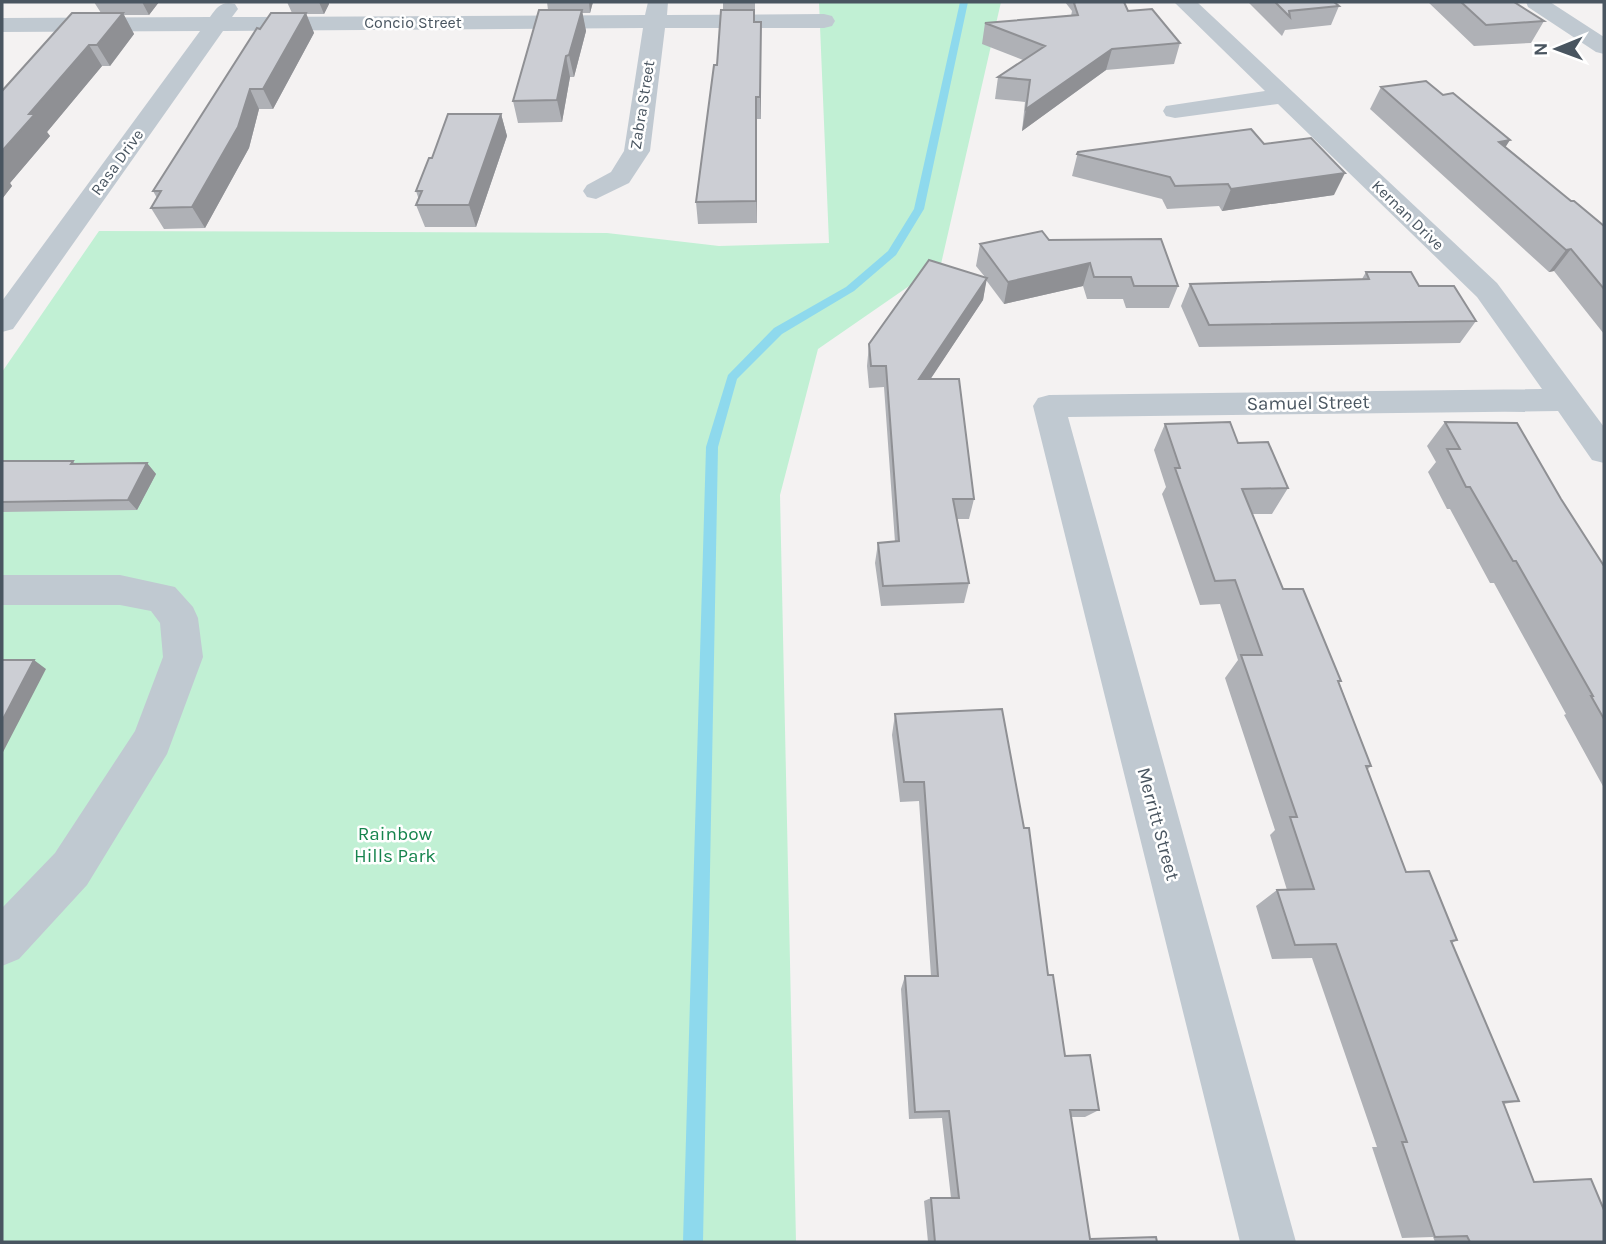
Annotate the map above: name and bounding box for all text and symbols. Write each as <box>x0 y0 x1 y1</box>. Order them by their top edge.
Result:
street label: Concio Street <box>364 13 462 32</box>
north arrow <box>1522 14 1592 84</box>
text: N <box>1530 42 1552 56</box>
street label: Zabra Street <box>626 59 658 151</box>
street label: Rasa Drive <box>87 125 147 199</box>
street label: Kernan Drive <box>1368 176 1448 254</box>
street label: Samuel Street <box>1246 391 1370 415</box>
street label: Merritt Street <box>1132 765 1184 883</box>
park label: Rainbow Hills Park <box>354 823 436 867</box>

